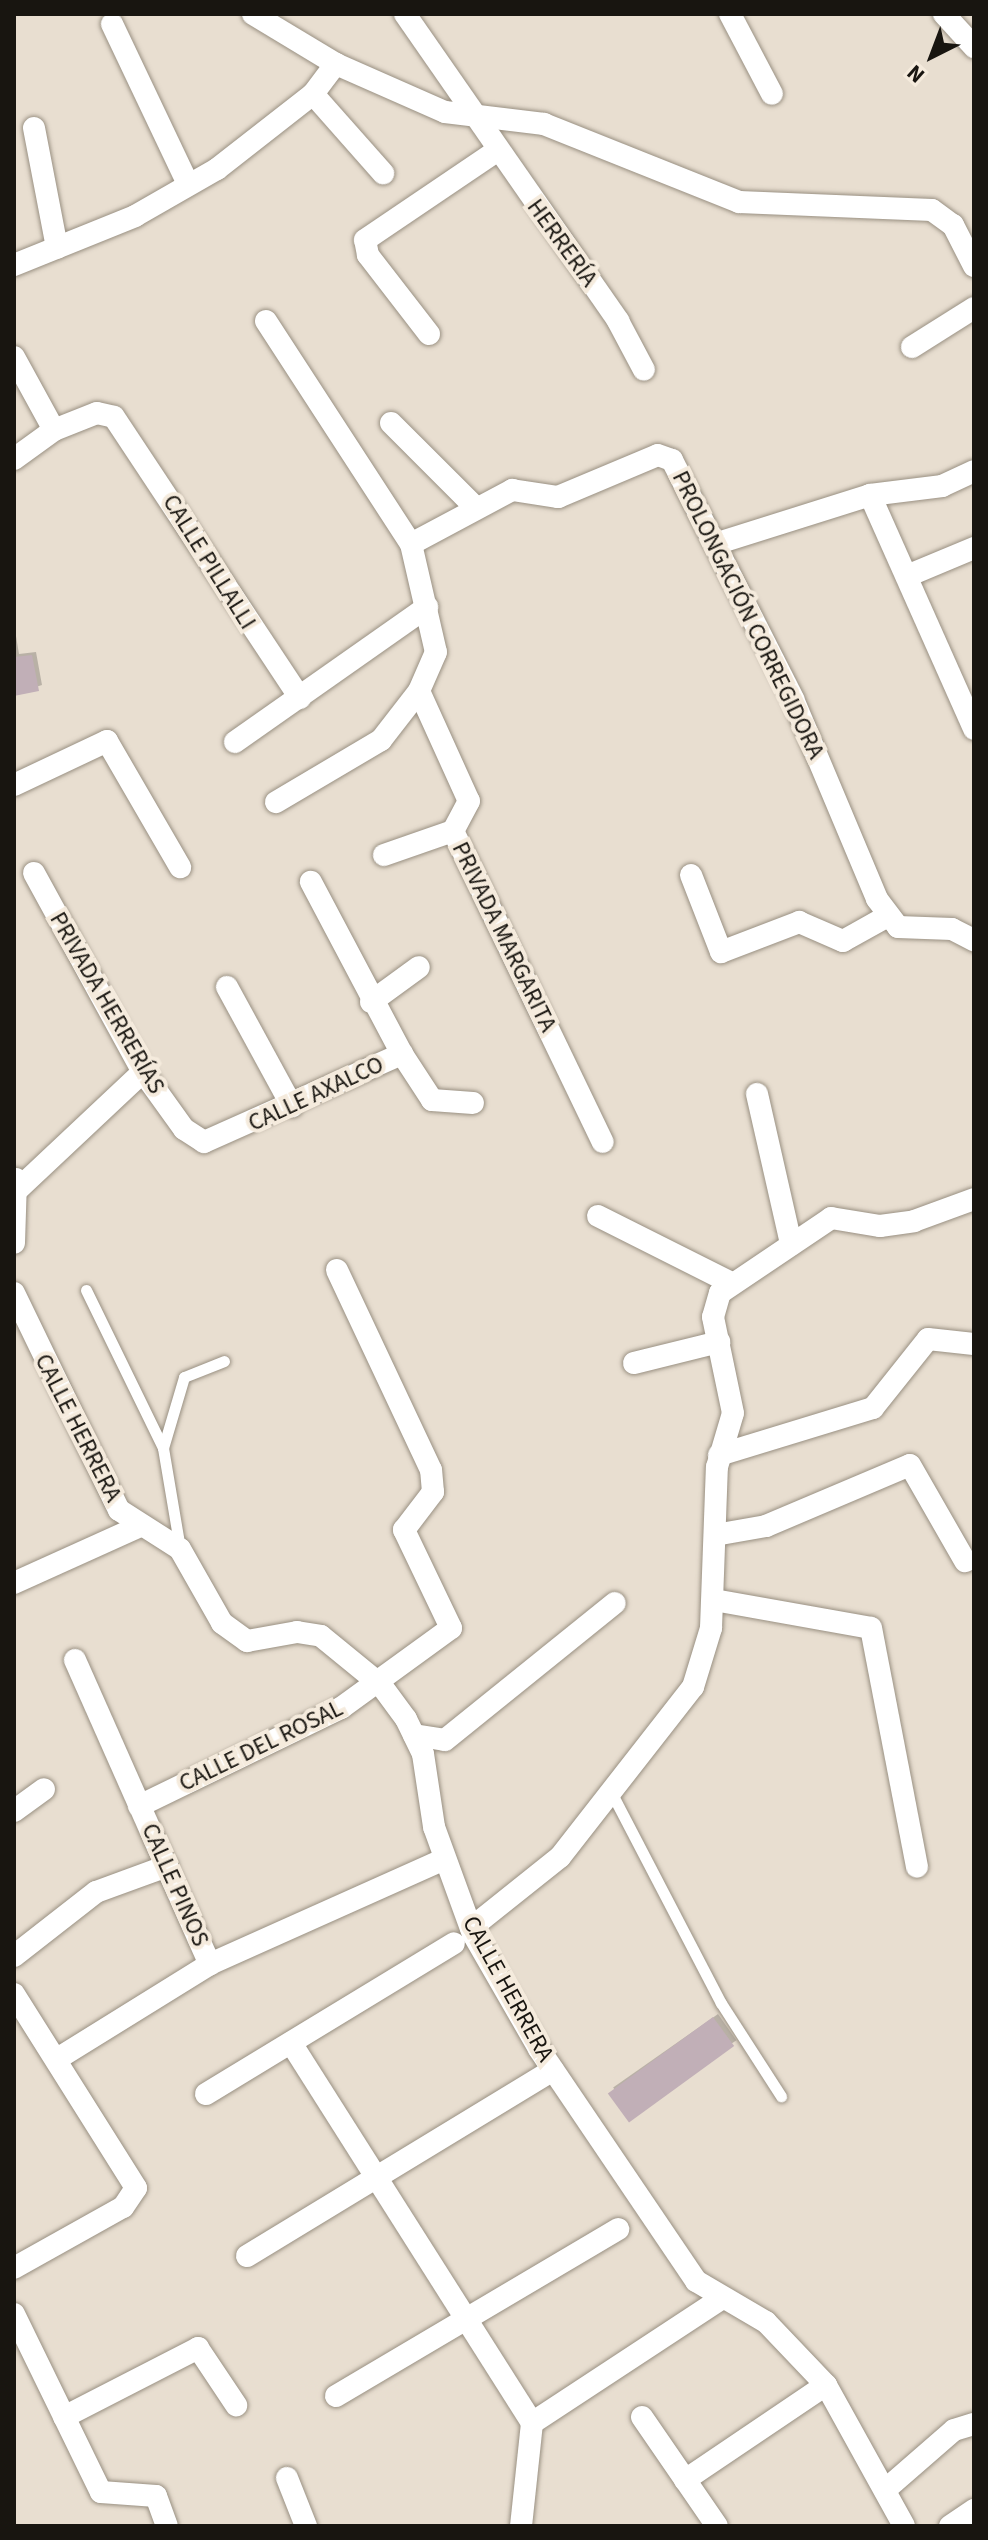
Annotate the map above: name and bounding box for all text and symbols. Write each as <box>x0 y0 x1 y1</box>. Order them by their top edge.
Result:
north arrow <box>892 16 972 96</box>
text: N <box>900 57 932 91</box>
street label: HERRERÍA <box>521 194 603 292</box>
street label: PROLONGACIÓN CORREGIDORA <box>666 466 830 764</box>
street label: CALLE PILLALLI <box>156 489 262 635</box>
street label: PRIVADA MARGARITA <box>446 837 562 1037</box>
street label: PRIVADA HERRERÍAS <box>43 907 171 1099</box>
street label: CALLE AXALCO <box>244 1050 388 1138</box>
street label: CALLE HERRERA <box>28 1349 128 1507</box>
street label: CALLE DEL ROSAL <box>174 1694 348 1798</box>
street label: CALLE PINOS <box>135 1819 215 1951</box>
street label: CALLE HERRERA <box>456 1911 560 2067</box>

